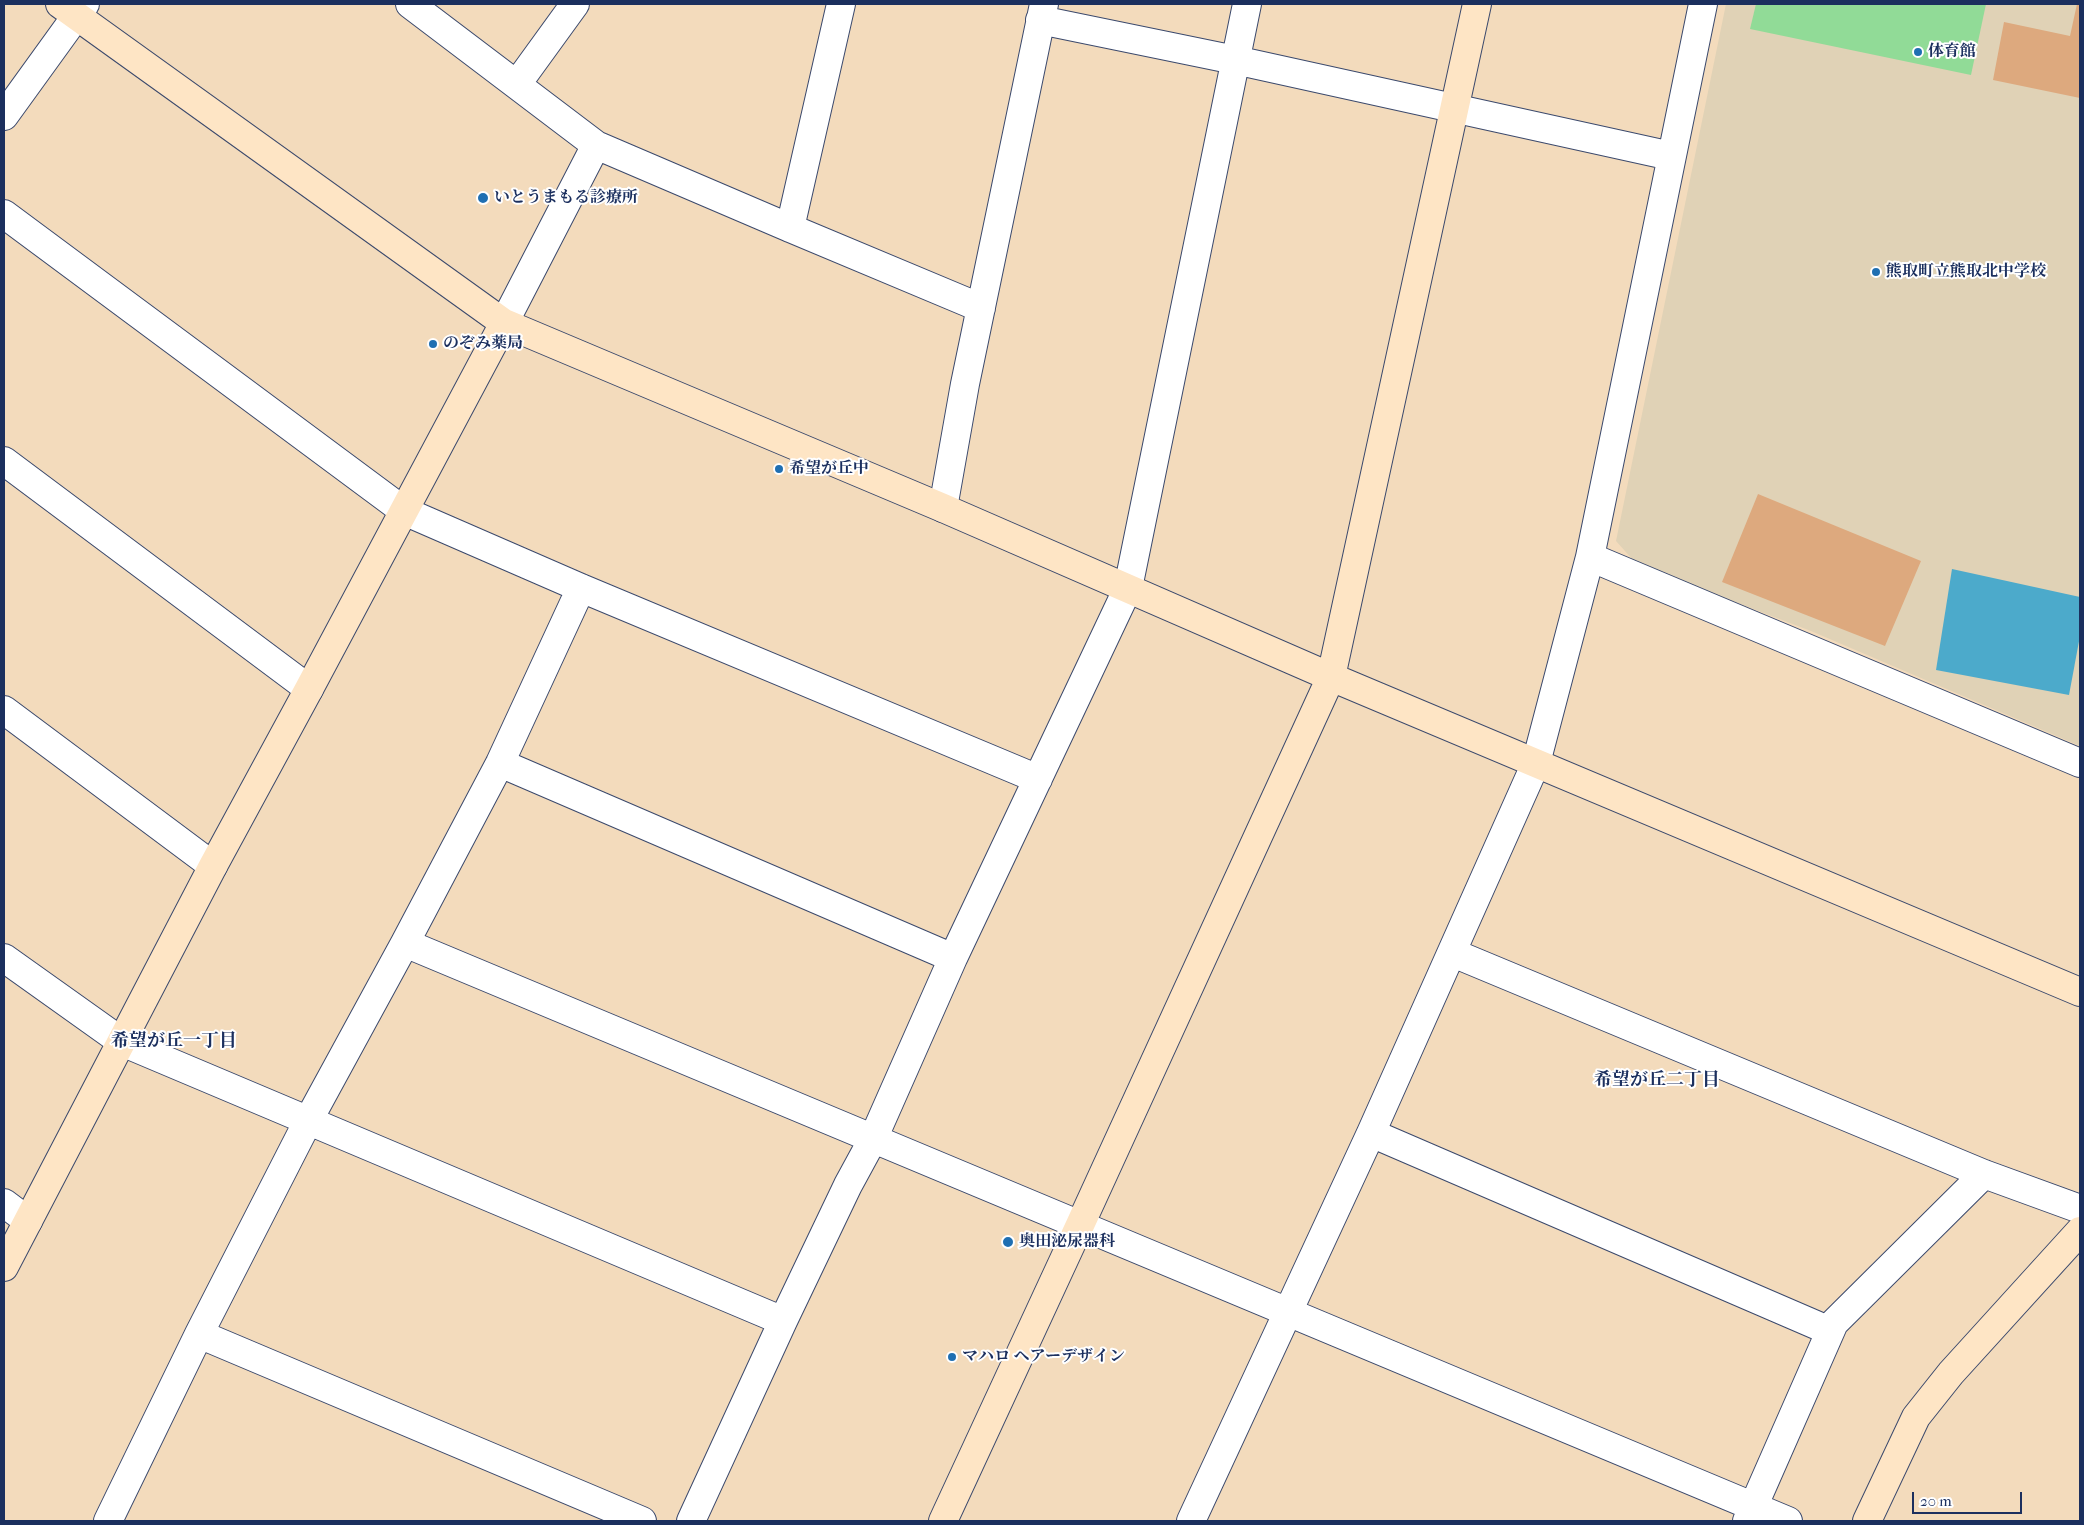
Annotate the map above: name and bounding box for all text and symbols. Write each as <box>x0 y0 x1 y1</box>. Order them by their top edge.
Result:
place label: 体育館 <box>1928 42 1976 62</box>
marker: 体育館 <box>1912 46 1924 58</box>
place label: いとうまもる診療所 <box>494 188 638 208</box>
marker: いとうまもる診療所 <box>476 191 490 205</box>
place label: 熊取町立熊取北中学校 <box>1886 262 2046 282</box>
marker: 熊取町立熊取北中学校 <box>1870 266 1882 278</box>
place label: のぞみ薬局 <box>443 334 523 354</box>
marker: のぞみ薬局 <box>427 338 439 350</box>
place label: 希望が丘中 <box>789 459 869 479</box>
marker: 希望が丘中 <box>773 463 785 475</box>
district label: 希望が丘一丁目 <box>111 1031 237 1053</box>
district label: 希望が丘二丁目 <box>1594 1070 1720 1092</box>
place label: 奥田泌尿器科 <box>1019 1232 1115 1252</box>
marker: 奥田泌尿器科 <box>1001 1235 1015 1249</box>
place label: マハロ ヘアーデザイン <box>962 1347 1125 1367</box>
marker: マハロ ヘアーデザイン <box>946 1351 958 1363</box>
scale bar <box>1914 1482 2024 1514</box>
text: 20 m <box>1920 1492 1952 1510</box>

